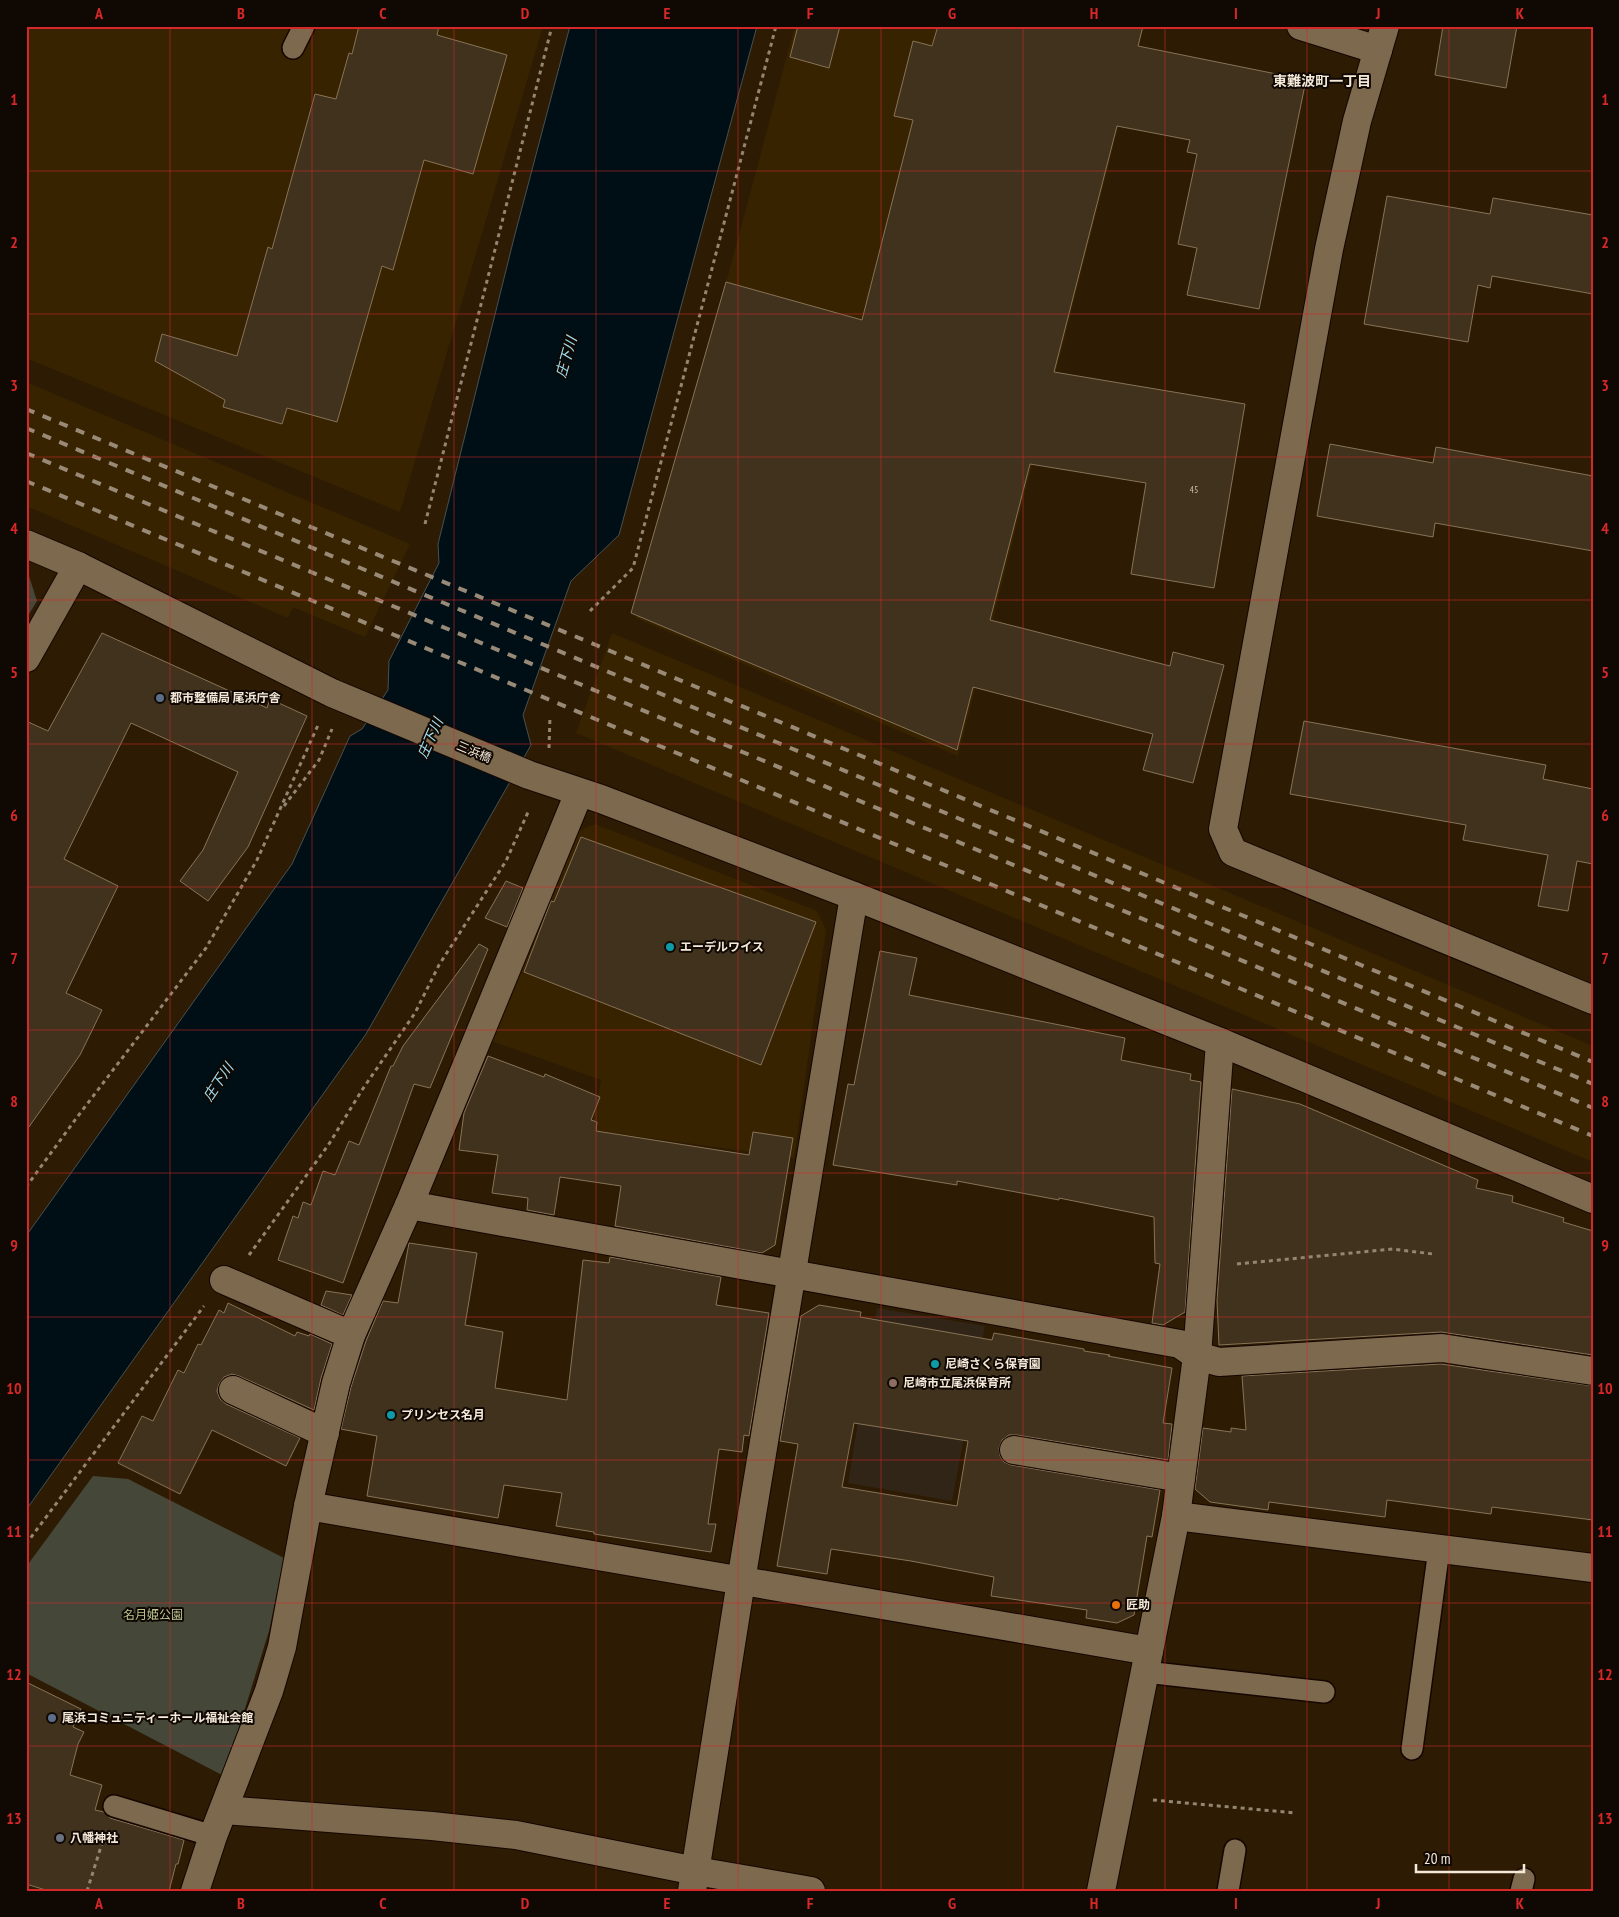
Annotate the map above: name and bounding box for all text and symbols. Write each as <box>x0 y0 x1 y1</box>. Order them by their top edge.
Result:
text: A <box>94 3 104 23</box>
text: B <box>237 3 245 23</box>
text: C <box>379 3 387 23</box>
text: D <box>521 3 530 23</box>
text: E <box>664 3 671 23</box>
text: F <box>807 3 814 23</box>
text: G <box>948 3 956 23</box>
text: H <box>1090 3 1098 23</box>
text: I <box>1234 3 1238 23</box>
text: J <box>1375 3 1380 23</box>
text: K <box>1516 3 1525 23</box>
district label: 東難波町一丁目 <box>1273 72 1371 90</box>
text: 1 <box>10 89 18 109</box>
text: 1 <box>1601 89 1609 109</box>
text: 2 <box>10 232 18 252</box>
text: 2 <box>1601 232 1609 252</box>
water label: 庄下川 <box>552 332 581 380</box>
text: 3 <box>10 375 18 395</box>
text: 3 <box>1601 375 1609 395</box>
house number: 45 <box>1190 483 1199 496</box>
text: 4 <box>10 518 18 538</box>
text: 4 <box>1601 518 1609 538</box>
text: 5 <box>10 662 18 682</box>
text: 5 <box>1601 662 1609 682</box>
place label: 都市整備局 尾浜庁舎 <box>170 690 280 705</box>
marker: 都市整備局 尾浜庁舎 <box>154 692 166 704</box>
water label: 庄下川 <box>413 713 448 761</box>
street label: 三浜橋 <box>455 738 494 765</box>
text: 6 <box>10 805 18 825</box>
text: 6 <box>1601 805 1609 825</box>
place label: エーデルワイス <box>680 939 764 954</box>
marker: エーデルワイス <box>664 941 676 953</box>
text: 7 <box>10 948 18 968</box>
text: 7 <box>1601 948 1609 968</box>
water label: 庄下川 <box>199 1058 238 1104</box>
text: 8 <box>10 1091 18 1111</box>
text: 8 <box>1601 1091 1609 1111</box>
text: 9 <box>10 1235 18 1255</box>
text: 9 <box>1601 1235 1609 1255</box>
place label: 尼崎さくら保育園 <box>945 1356 1041 1371</box>
marker: 尼崎さくら保育園 <box>929 1358 941 1370</box>
place label: 尼崎市立尾浜保育所 <box>903 1375 1011 1390</box>
marker: 尼崎市立尾浜保育所 <box>887 1377 899 1389</box>
text: 10 <box>6 1378 22 1398</box>
text: 10 <box>1597 1378 1613 1398</box>
place label: プリンセス名月 <box>401 1407 485 1422</box>
marker: プリンセス名月 <box>385 1409 397 1421</box>
text: 11 <box>6 1521 22 1541</box>
text: 11 <box>1597 1521 1613 1541</box>
place label: 匠助 <box>1126 1597 1150 1612</box>
marker: 匠助 <box>1110 1599 1122 1611</box>
park label: 名月姫公園 <box>123 1607 183 1622</box>
text: 12 <box>6 1664 22 1684</box>
text: 12 <box>1597 1664 1613 1684</box>
place label: 尾浜コミュニティーホール福祉会館 <box>62 1710 253 1725</box>
marker: 尾浜コミュニティーホール福祉会館 <box>46 1712 58 1724</box>
text: 13 <box>6 1808 22 1828</box>
text: 13 <box>1597 1808 1613 1828</box>
place label: 八幡神社 <box>70 1830 118 1845</box>
marker: 八幡神社 <box>54 1832 66 1844</box>
scale bar <box>1416 1842 1524 1874</box>
text: 20 m <box>1424 1849 1450 1868</box>
text: A <box>94 1893 104 1913</box>
text: B <box>237 1893 245 1913</box>
text: C <box>379 1893 387 1913</box>
text: D <box>521 1893 530 1913</box>
text: E <box>664 1893 671 1913</box>
text: F <box>807 1893 814 1913</box>
text: G <box>948 1893 956 1913</box>
text: H <box>1090 1893 1098 1913</box>
text: I <box>1234 1893 1238 1913</box>
text: J <box>1375 1893 1380 1913</box>
text: K <box>1516 1893 1525 1913</box>

